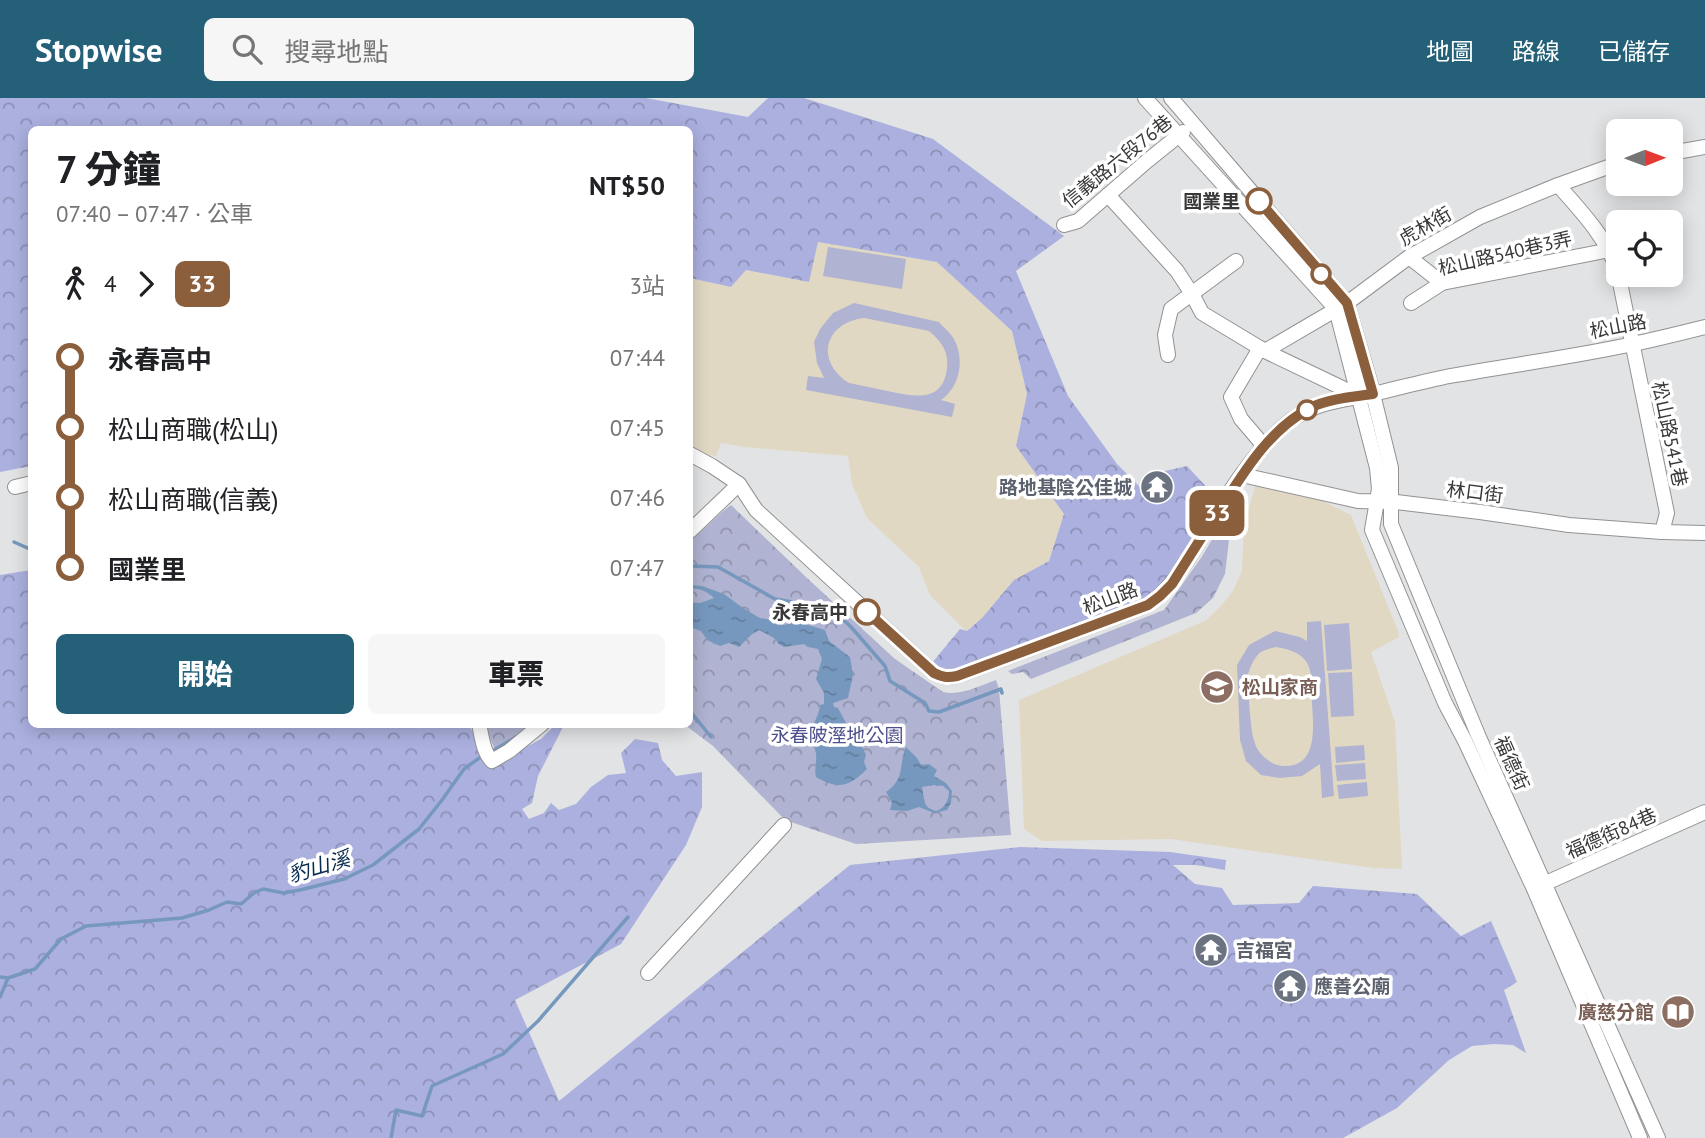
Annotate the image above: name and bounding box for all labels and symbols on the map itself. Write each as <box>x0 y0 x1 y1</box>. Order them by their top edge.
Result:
street label: 信義路六段76巷 <box>1057 109 1177 213</box>
north arrow <box>1606 119 1684 196</box>
marker: 國業里 <box>1246 188 1272 214</box>
place label: 國業里 <box>1183 189 1240 213</box>
street label: 虎林街 <box>1394 201 1456 251</box>
street label: 松山路540巷3弄 <box>1436 226 1574 280</box>
unlabelled marker <box>1311 264 1331 284</box>
street label: 松山路 <box>1588 309 1648 343</box>
street label: 松山路541巷 <box>1647 379 1693 489</box>
unlabelled marker <box>1297 400 1317 420</box>
temple icon: 路地基陰公佳城 <box>1138 468 1176 506</box>
place label: 路地基陰公佳城 <box>999 475 1132 499</box>
street label: 林口街 <box>1445 477 1505 507</box>
line badge: 33 <box>1186 490 1248 536</box>
street label: 松山路 <box>1079 577 1141 619</box>
marker: 永春高中 <box>854 599 880 625</box>
place label: 永春高中 <box>772 600 848 624</box>
school or university icon: 松山家商 <box>1198 668 1236 706</box>
place label: 松山家商 <box>1242 675 1318 699</box>
park label: 永春陂溼地公園 <box>770 723 904 747</box>
street label: 福德街 <box>1489 732 1535 794</box>
street label: 福德街84巷 <box>1562 802 1660 864</box>
water label: 豹山溪 <box>285 844 356 888</box>
temple icon: 吉福宮 <box>1192 931 1230 969</box>
place label: 吉福宮 <box>1236 938 1293 962</box>
temple icon: 應善公廟 <box>1271 967 1309 1005</box>
place label: 應善公廟 <box>1314 974 1390 998</box>
library icon: 廣慈分館 <box>1659 993 1697 1031</box>
place label: 廣慈分館 <box>1578 1000 1654 1024</box>

